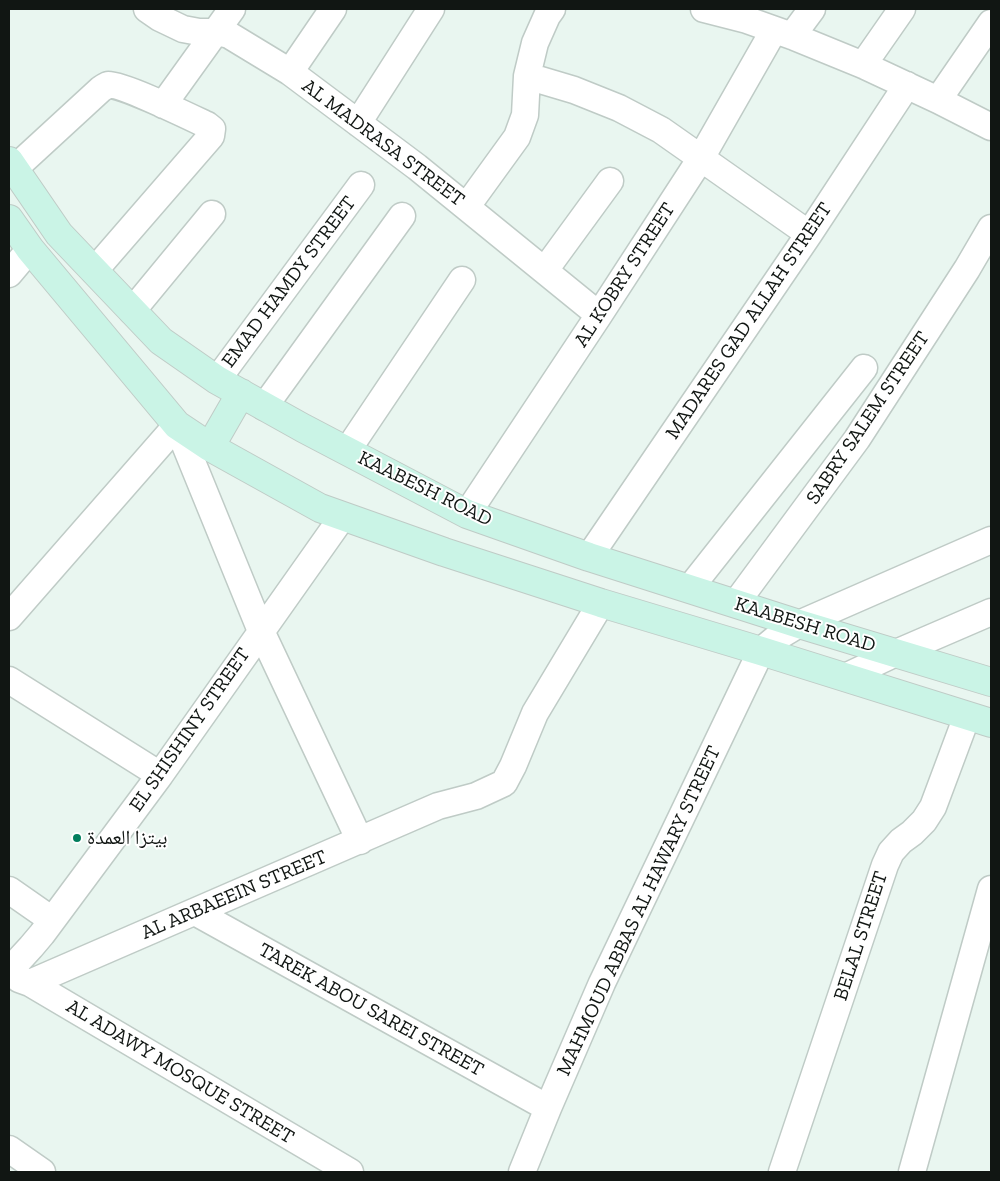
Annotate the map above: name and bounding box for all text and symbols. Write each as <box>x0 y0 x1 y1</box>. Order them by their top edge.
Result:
street label: AL MADRASA STREET <box>297 74 469 212</box>
street label: EMAD HAMDY STREET <box>217 192 361 372</box>
street label: AL KOBRY STREET <box>569 198 681 352</box>
street label: MADARES GAD ALLAH STREET <box>661 198 837 444</box>
street label: SABRY SALEM STREET <box>801 327 935 509</box>
street label: KAABESH ROAD <box>354 446 496 532</box>
street label: KAABESH ROAD <box>732 592 878 658</box>
street label: EL SHISHINY STREET <box>124 643 256 817</box>
street label: MAHMOUD ABBAS AL HAWARY STREET <box>552 742 726 1080</box>
place label: بيتزا العمدة <box>87 826 167 850</box>
marker: بيتزا العمدة <box>71 832 83 844</box>
street label: AL ARBAEEIN STREET <box>138 845 330 945</box>
street label: BELAL STREET <box>829 868 893 1004</box>
street label: TAREK ABOU SAREI STREET <box>254 938 488 1082</box>
street label: AL ADAWY MOSQUE STREET <box>62 994 298 1150</box>

